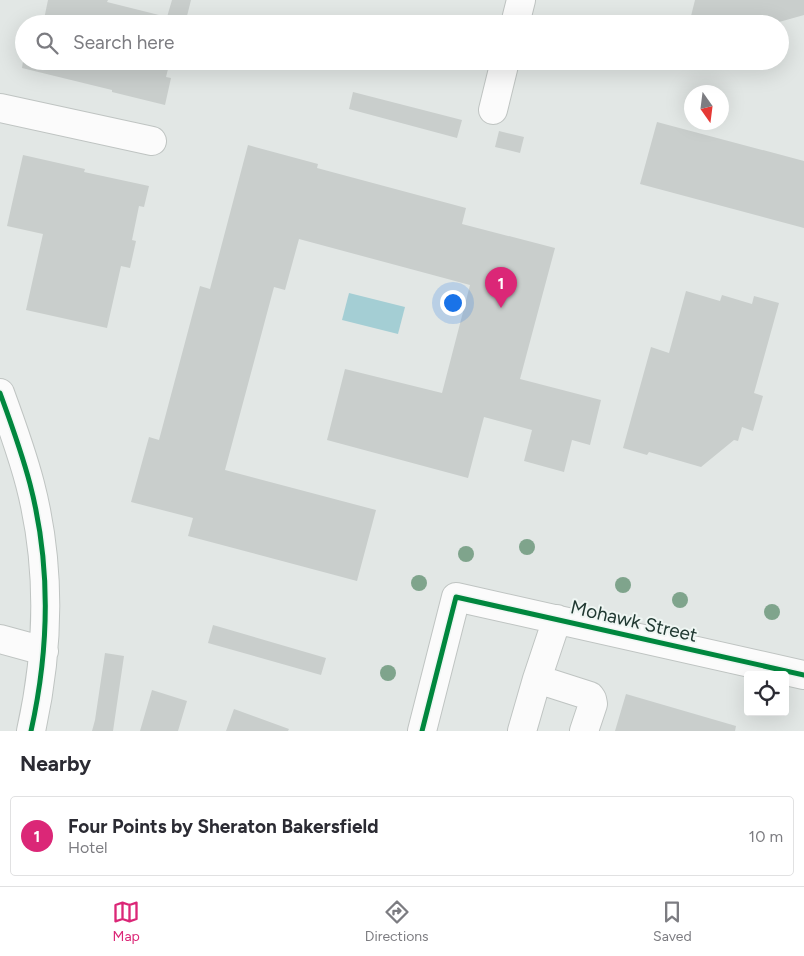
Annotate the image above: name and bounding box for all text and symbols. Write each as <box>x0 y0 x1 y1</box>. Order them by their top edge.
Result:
search box <box>15 15 789 70</box>
icon: search <box>33 29 61 57</box>
text: Search here <box>73 31 175 54</box>
north arrow <box>684 85 729 130</box>
pin: 1 <box>485 267 517 308</box>
your location <box>440 290 466 316</box>
street label: Mohawk Street <box>568 595 700 647</box>
map controls <box>744 671 789 716</box>
button: locate <box>744 671 789 716</box>
text: Nearby <box>20 751 91 776</box>
text: Four Points by Sheraton Bakersfield <box>68 815 378 838</box>
text: 1 <box>34 827 40 846</box>
text: 10 m <box>749 827 783 846</box>
text: Hotel <box>68 838 108 857</box>
tab: Map <box>112 898 140 945</box>
tab: Directions <box>365 898 429 945</box>
tab: Saved <box>653 898 692 945</box>

